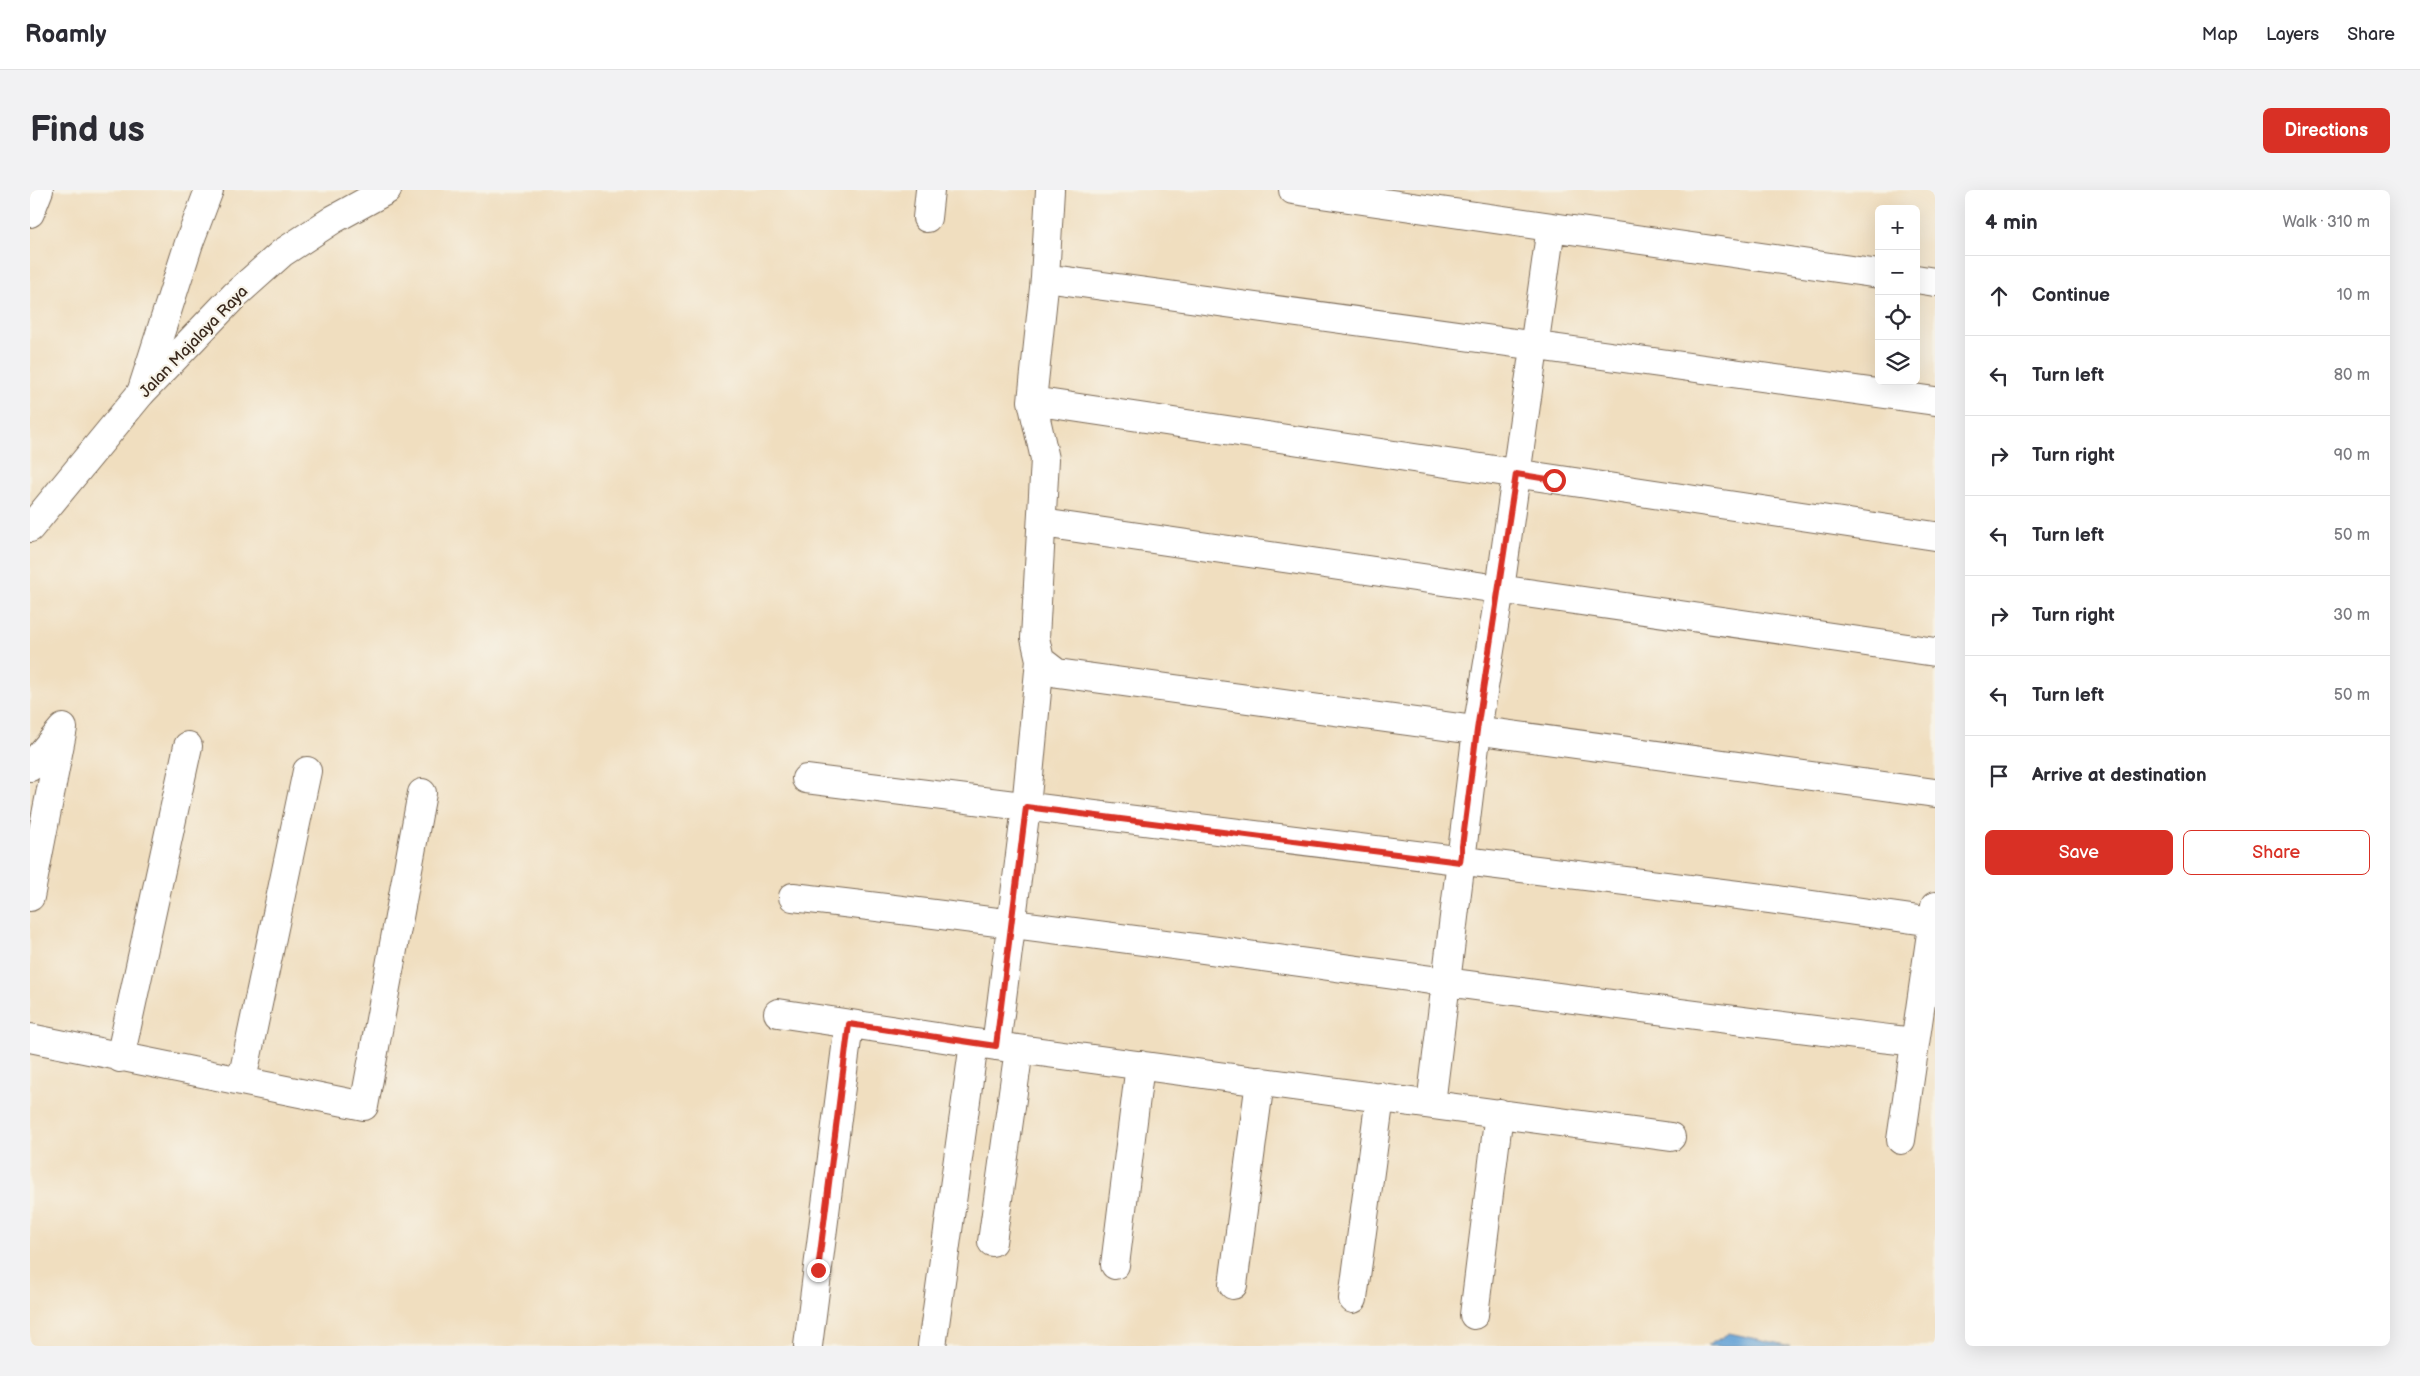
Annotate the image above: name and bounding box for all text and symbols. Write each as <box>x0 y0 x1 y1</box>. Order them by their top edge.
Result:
text: Roamly <box>25 20 106 49</box>
text: Map <box>2202 24 2238 45</box>
text: Layers <box>2266 24 2319 45</box>
text: Share <box>2347 24 2395 45</box>
button: Directions <box>2263 108 2390 153</box>
text: Find us <box>30 109 145 152</box>
map controls <box>1875 205 1920 385</box>
button: + <box>1875 205 1920 250</box>
text: 4 min <box>1985 210 2038 235</box>
text: Walk · 310 m <box>2282 213 2370 232</box>
button: − <box>1875 250 1920 295</box>
street label: Jalan Majalaya Raya <box>136 282 252 402</box>
icon: ahead <box>1985 282 2013 310</box>
text: Continue <box>2032 284 2110 307</box>
text: 10 m <box>2337 286 2370 305</box>
button: locate <box>1875 295 1920 340</box>
button: layers <box>1875 340 1920 385</box>
icon: left <box>1985 362 2013 390</box>
text: Turn left <box>2032 364 2104 387</box>
text: 80 m <box>2334 366 2370 385</box>
icon: right <box>1985 442 2013 470</box>
text: Turn right <box>2032 444 2115 467</box>
text: 90 m <box>2334 446 2370 465</box>
route start <box>1543 469 1566 492</box>
icon: left <box>1985 522 2013 550</box>
text: Turn left <box>2032 524 2104 547</box>
text: 50 m <box>2334 526 2370 545</box>
icon: right <box>1985 602 2013 630</box>
text: Turn right <box>2032 604 2115 627</box>
text: 30 m <box>2333 606 2370 625</box>
icon: left <box>1985 682 2013 710</box>
text: Turn left <box>2032 684 2104 707</box>
text: 50 m <box>2334 686 2370 705</box>
icon: arrive <box>1985 762 2013 790</box>
text: Arrive at destination <box>2032 764 2207 787</box>
button: Save <box>1985 830 2173 875</box>
button: Share <box>2183 830 2370 875</box>
route end <box>807 1259 830 1282</box>

